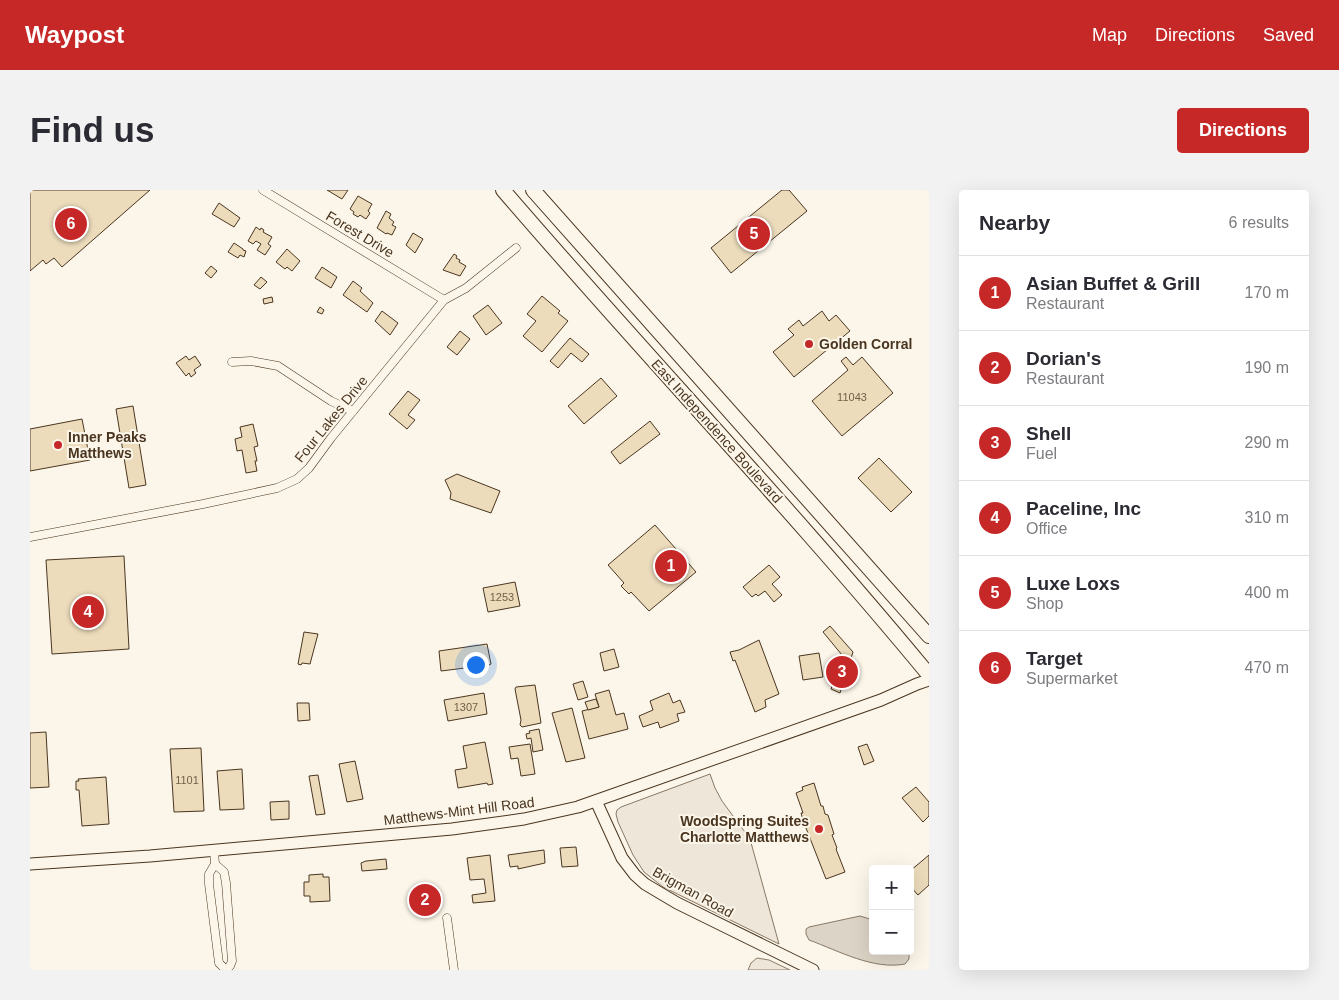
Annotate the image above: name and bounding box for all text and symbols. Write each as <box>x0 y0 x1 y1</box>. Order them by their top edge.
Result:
text: Waypost <box>25 21 124 48</box>
text: Map <box>1092 25 1127 45</box>
text: Directions <box>1155 25 1235 45</box>
text: Saved <box>1263 25 1314 45</box>
button: Directions <box>1177 108 1309 153</box>
text: Find us <box>30 110 154 149</box>
pin: 6 <box>55 205 87 243</box>
street label: Forest Drive <box>323 208 397 261</box>
text: Nearby <box>979 211 1050 234</box>
text: 6 results <box>1229 214 1289 231</box>
pin: 5 <box>738 215 770 253</box>
text: Asian Buffet & Grill <box>1026 273 1200 294</box>
text: 1 <box>991 284 999 301</box>
text: 170 m <box>1245 284 1289 301</box>
text: Restaurant <box>1026 295 1104 312</box>
place label: Golden Corral <box>819 336 912 352</box>
marker: Golden Corral <box>803 338 815 350</box>
text: Dorian's <box>1026 348 1101 369</box>
street label: East Independence Boulevard <box>648 356 786 506</box>
text: 2 <box>991 359 999 376</box>
text: 190 m <box>1245 359 1289 376</box>
text: Restaurant <box>1026 370 1104 387</box>
street label: Four Lakes Drive <box>291 372 371 465</box>
house number: 11043 <box>837 391 867 403</box>
text: Shell <box>1026 423 1071 444</box>
place label: Inner Peaks Matthews <box>68 429 147 461</box>
text: 3 <box>991 434 999 451</box>
text: 290 m <box>1245 434 1289 451</box>
marker: Inner Peaks Matthews <box>52 439 64 451</box>
text: Fuel <box>1026 445 1057 462</box>
text: Paceline, Inc <box>1026 498 1141 519</box>
text: 4 <box>991 509 999 526</box>
text: 310 m <box>1245 509 1289 526</box>
text: Office <box>1026 520 1068 537</box>
pin: 1 <box>655 547 687 585</box>
text: Luxe Loxs <box>1026 573 1120 594</box>
text: 5 <box>991 584 999 601</box>
text: 400 m <box>1245 584 1289 601</box>
house number: 1253 <box>490 591 514 603</box>
pin: 4 <box>72 593 104 631</box>
text: Shop <box>1026 595 1063 612</box>
text: Target <box>1026 648 1083 669</box>
your location <box>463 652 489 678</box>
pin: 3 <box>826 653 858 691</box>
text: 6 <box>991 659 999 676</box>
text: 470 m <box>1245 659 1289 676</box>
text: Supermarket <box>1026 670 1118 687</box>
house number: 1307 <box>454 701 478 713</box>
house number: 1101 <box>175 774 199 786</box>
street label: Matthews-Mint Hill Road <box>383 794 535 828</box>
place label: WoodSpring Suites Charlotte Matthews <box>680 813 809 845</box>
marker: WoodSpring Suites Charlotte Matthews <box>813 823 825 835</box>
street label: Brigman Road <box>650 863 736 921</box>
map controls <box>869 865 914 955</box>
button: + <box>869 865 914 910</box>
pin: 2 <box>409 881 441 919</box>
button: − <box>869 910 914 955</box>

